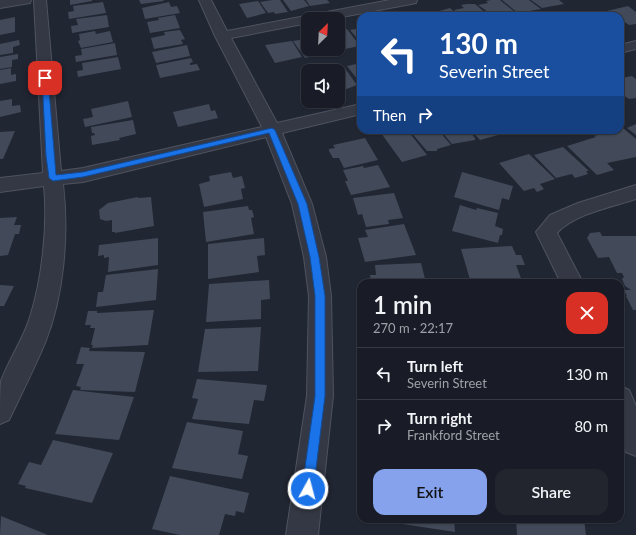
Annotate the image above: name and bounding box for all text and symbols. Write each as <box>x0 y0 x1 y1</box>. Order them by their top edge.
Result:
north arrow <box>301 12 345 56</box>
map controls <box>301 12 345 108</box>
text: 130 m <box>439 26 518 60</box>
icon: left <box>373 28 425 80</box>
text: Severin Street <box>439 60 549 82</box>
pin <box>28 61 62 95</box>
button: sound <box>301 64 345 108</box>
icon: arrive <box>34 67 56 89</box>
icon: right <box>414 104 436 126</box>
text: Then <box>373 106 406 124</box>
text: 1 min <box>373 290 432 319</box>
button: close <box>566 292 608 334</box>
text: 270 m · 22:17 <box>373 320 453 336</box>
text: Turn left <box>407 357 463 375</box>
icon: left <box>373 363 395 385</box>
text: 130 m <box>566 365 608 383</box>
text: Severin Street <box>407 375 487 391</box>
text: Turn right <box>407 409 472 427</box>
icon: right <box>373 415 395 437</box>
text: 80 m <box>574 417 608 435</box>
text: Frankford Street <box>407 427 500 443</box>
position arrow <box>287 468 329 510</box>
button: Exit <box>373 469 487 515</box>
button: Share <box>495 469 608 515</box>

